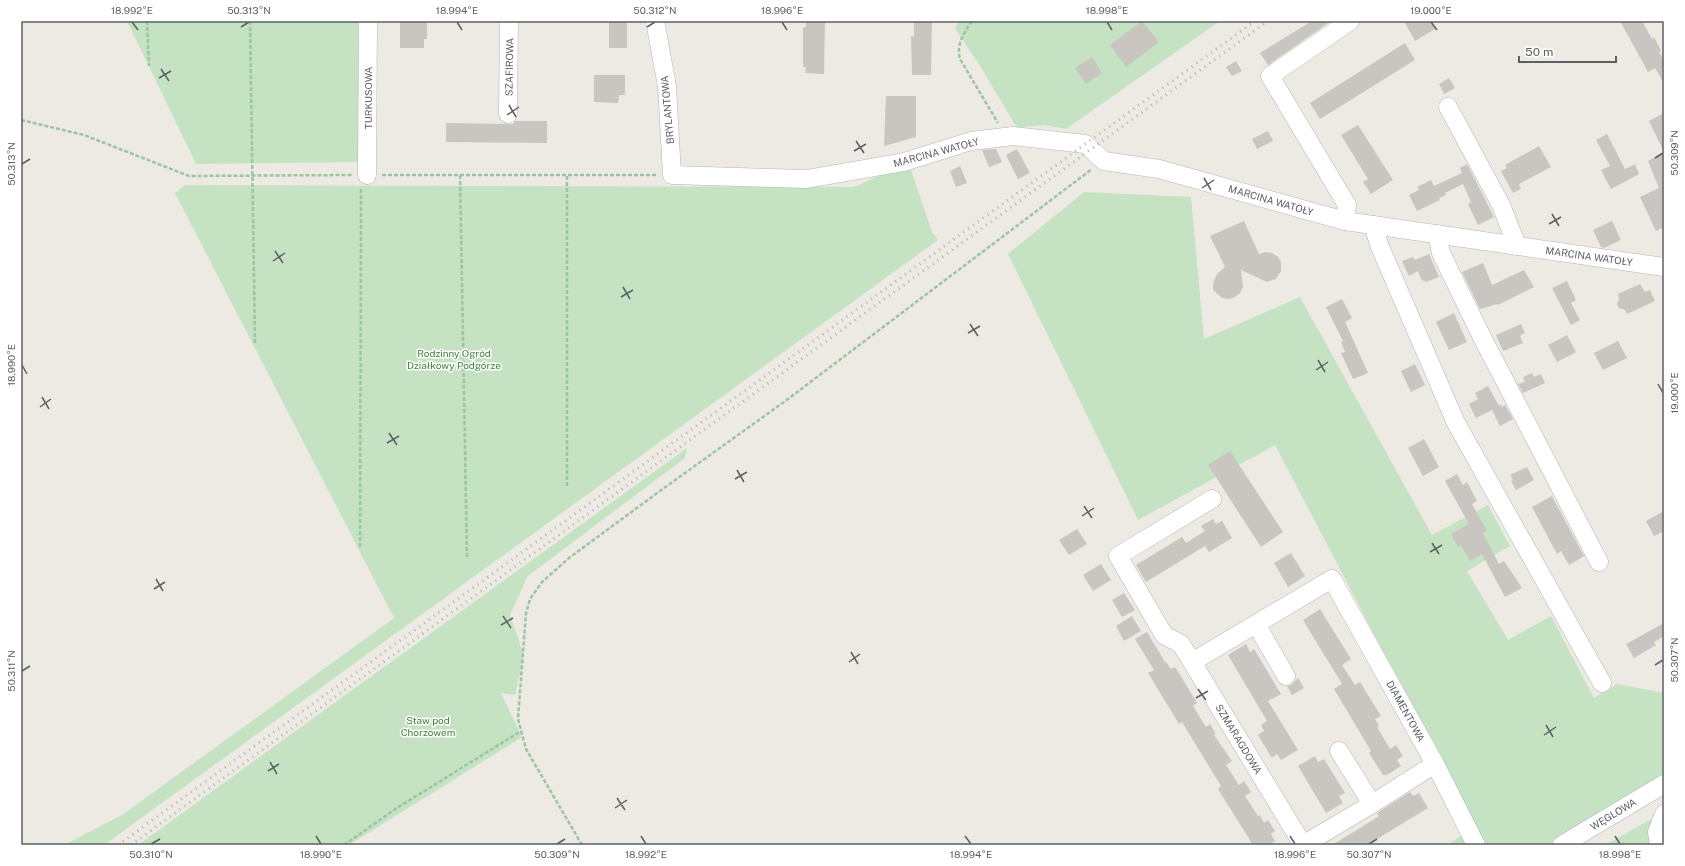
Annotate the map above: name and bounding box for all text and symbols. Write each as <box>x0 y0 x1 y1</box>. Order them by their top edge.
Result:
text: 18.992°E <box>111 4 153 16</box>
text: 50.313°N <box>227 4 271 16</box>
text: 18.994°E <box>436 4 478 16</box>
text: 50.312°N <box>633 4 677 16</box>
text: 18.996°E <box>761 4 803 16</box>
text: 18.998°E <box>1086 4 1128 16</box>
text: 19.000°E <box>1410 4 1452 16</box>
street label: SZAFIROWA <box>502 38 516 96</box>
scale bar <box>1519 38 1616 64</box>
text: 50 m <box>1525 45 1553 59</box>
street label: TURKUSOWA <box>362 67 374 129</box>
street label: BRYLANTOWA <box>658 75 676 145</box>
text: 50.309°N <box>1668 130 1680 176</box>
street label: MARCINA WATOŁY <box>892 135 980 169</box>
text: 50.313°N <box>5 142 17 186</box>
street label: MARCINA WATOŁY <box>1227 182 1315 218</box>
street label: MARCINA WATOŁY <box>1545 244 1633 268</box>
text: 18.990°E <box>5 344 17 386</box>
park label: Rodzinny Ogród Działkowy Podgórze <box>407 347 501 371</box>
text: 19.000°E <box>1668 372 1680 414</box>
text: 50.307°N <box>1668 637 1680 683</box>
text: 50.311°N <box>5 650 17 692</box>
street label: DIAMENTOWA <box>1384 678 1428 744</box>
street label: SZMARAGDOWA <box>1213 702 1265 776</box>
park label: Staw pod Chorzowem <box>401 714 455 738</box>
street label: WĘGLOWA <box>1588 796 1638 832</box>
text: 50.310°N <box>129 848 173 860</box>
text: 18.990°E <box>300 848 342 860</box>
text: 50.309°N <box>534 848 580 860</box>
text: 18.992°E <box>625 848 667 860</box>
text: 18.994°E <box>950 848 992 860</box>
text: 18.996°E <box>1274 848 1316 860</box>
text: 50.307°N <box>1346 848 1392 860</box>
text: 18.998°E <box>1599 848 1641 860</box>

